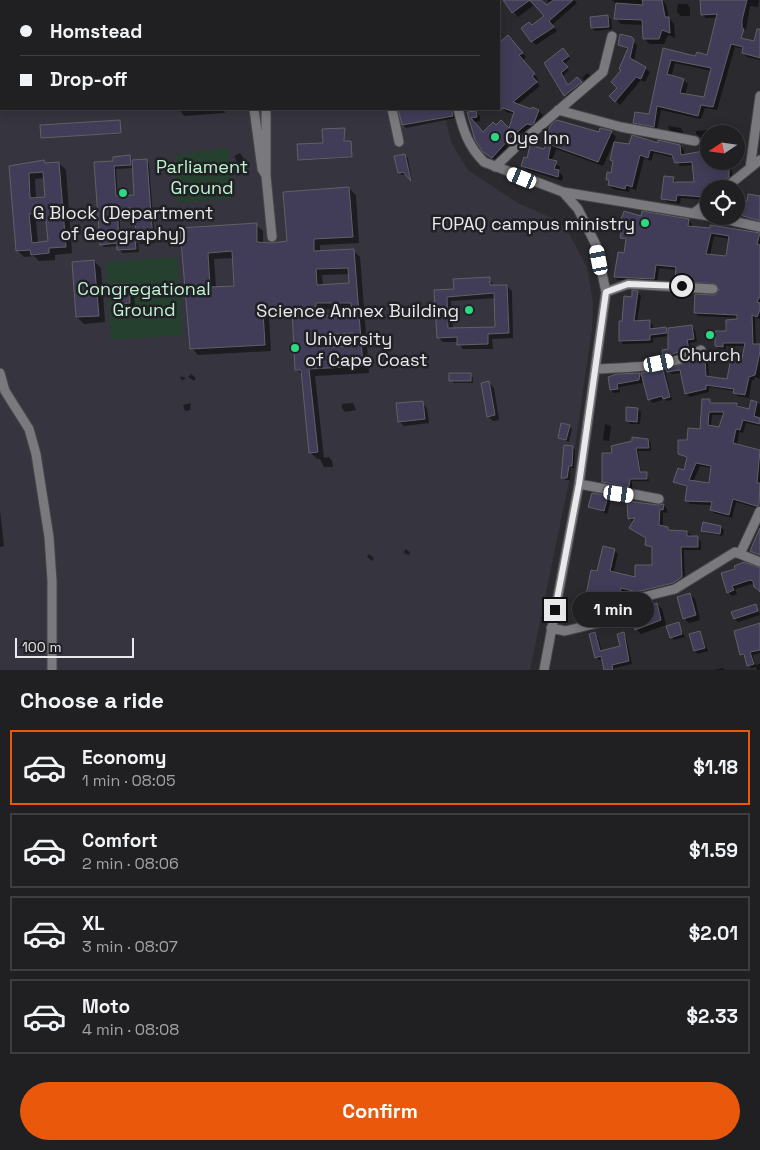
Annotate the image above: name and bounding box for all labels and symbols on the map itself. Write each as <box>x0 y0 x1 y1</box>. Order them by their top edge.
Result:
north arrow <box>700 125 745 170</box>
place label: Oye Inn <box>505 126 570 149</box>
marker: Oye Inn <box>489 131 501 143</box>
park label: Parliament Ground <box>156 155 248 199</box>
car <box>505 165 538 191</box>
marker: G Block (Department of Geography) <box>117 187 129 199</box>
place label: G Block (Department of Geography) <box>33 201 213 245</box>
place label: FOPAQ campus ministry <box>432 212 635 235</box>
marker: FOPAQ campus ministry <box>639 217 651 229</box>
car <box>588 244 609 276</box>
route start <box>671 275 693 297</box>
park label: Congregational Ground <box>77 277 211 321</box>
place label: Science Annex Building <box>256 299 459 322</box>
marker: Science Annex Building <box>463 304 475 316</box>
place label: University of Cape Coast <box>305 327 428 371</box>
marker: Church <box>704 329 716 341</box>
marker: University of Cape Coast <box>289 342 301 354</box>
place label: Church <box>679 343 741 366</box>
car <box>642 353 675 373</box>
car <box>603 484 634 504</box>
callout: 1 min <box>572 592 655 628</box>
route end <box>544 599 566 621</box>
scale bar <box>15 635 134 658</box>

